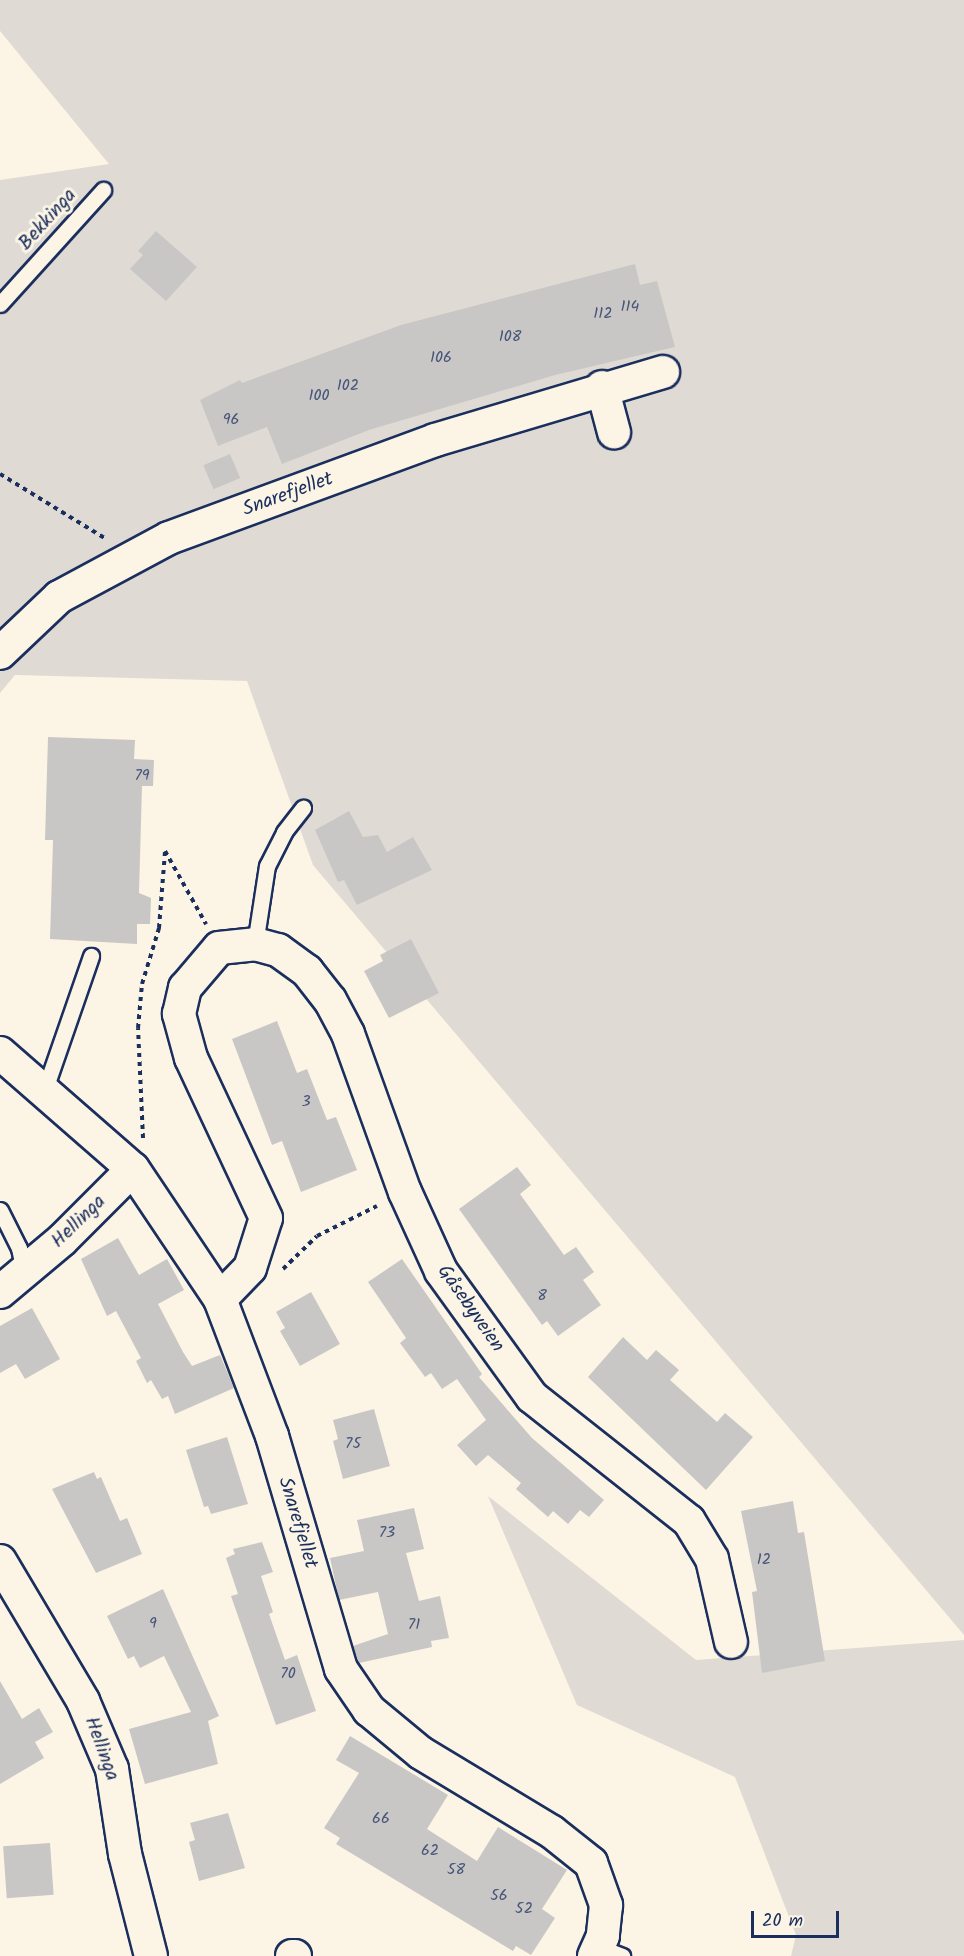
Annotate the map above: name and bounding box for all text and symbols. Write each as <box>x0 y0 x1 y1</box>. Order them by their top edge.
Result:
street label: Bekkinga <box>14 184 82 256</box>
house number: 114 <box>621 297 639 317</box>
house number: 112 <box>593 304 613 324</box>
house number: 108 <box>499 327 521 347</box>
house number: 106 <box>430 348 452 368</box>
house number: 102 <box>337 376 359 396</box>
house number: 100 <box>308 386 330 406</box>
house number: 96 <box>223 410 239 430</box>
street label: Snarefjellet <box>240 468 336 522</box>
house number: 79 <box>134 766 150 786</box>
house number: 3 <box>301 1092 311 1112</box>
street label: Hellinga <box>47 1190 111 1254</box>
street label: Gåsebyveien <box>431 1261 509 1357</box>
house number: 8 <box>537 1286 547 1306</box>
house number: 75 <box>345 1434 361 1454</box>
street label: Snarefjellet <box>272 1474 322 1572</box>
house number: 73 <box>379 1523 395 1543</box>
house number: 12 <box>757 1550 771 1570</box>
house number: 9 <box>149 1614 157 1634</box>
house number: 71 <box>408 1615 420 1635</box>
house number: 70 <box>280 1664 296 1684</box>
street label: Hellinga <box>78 1714 124 1784</box>
house number: 66 <box>372 1809 390 1829</box>
house number: 62 <box>421 1841 439 1861</box>
house number: 58 <box>447 1860 465 1880</box>
house number: 56 <box>490 1886 508 1906</box>
house number: 52 <box>515 1899 533 1919</box>
scale bar <box>754 1899 842 1937</box>
text: 20 m <box>762 1907 803 1936</box>

